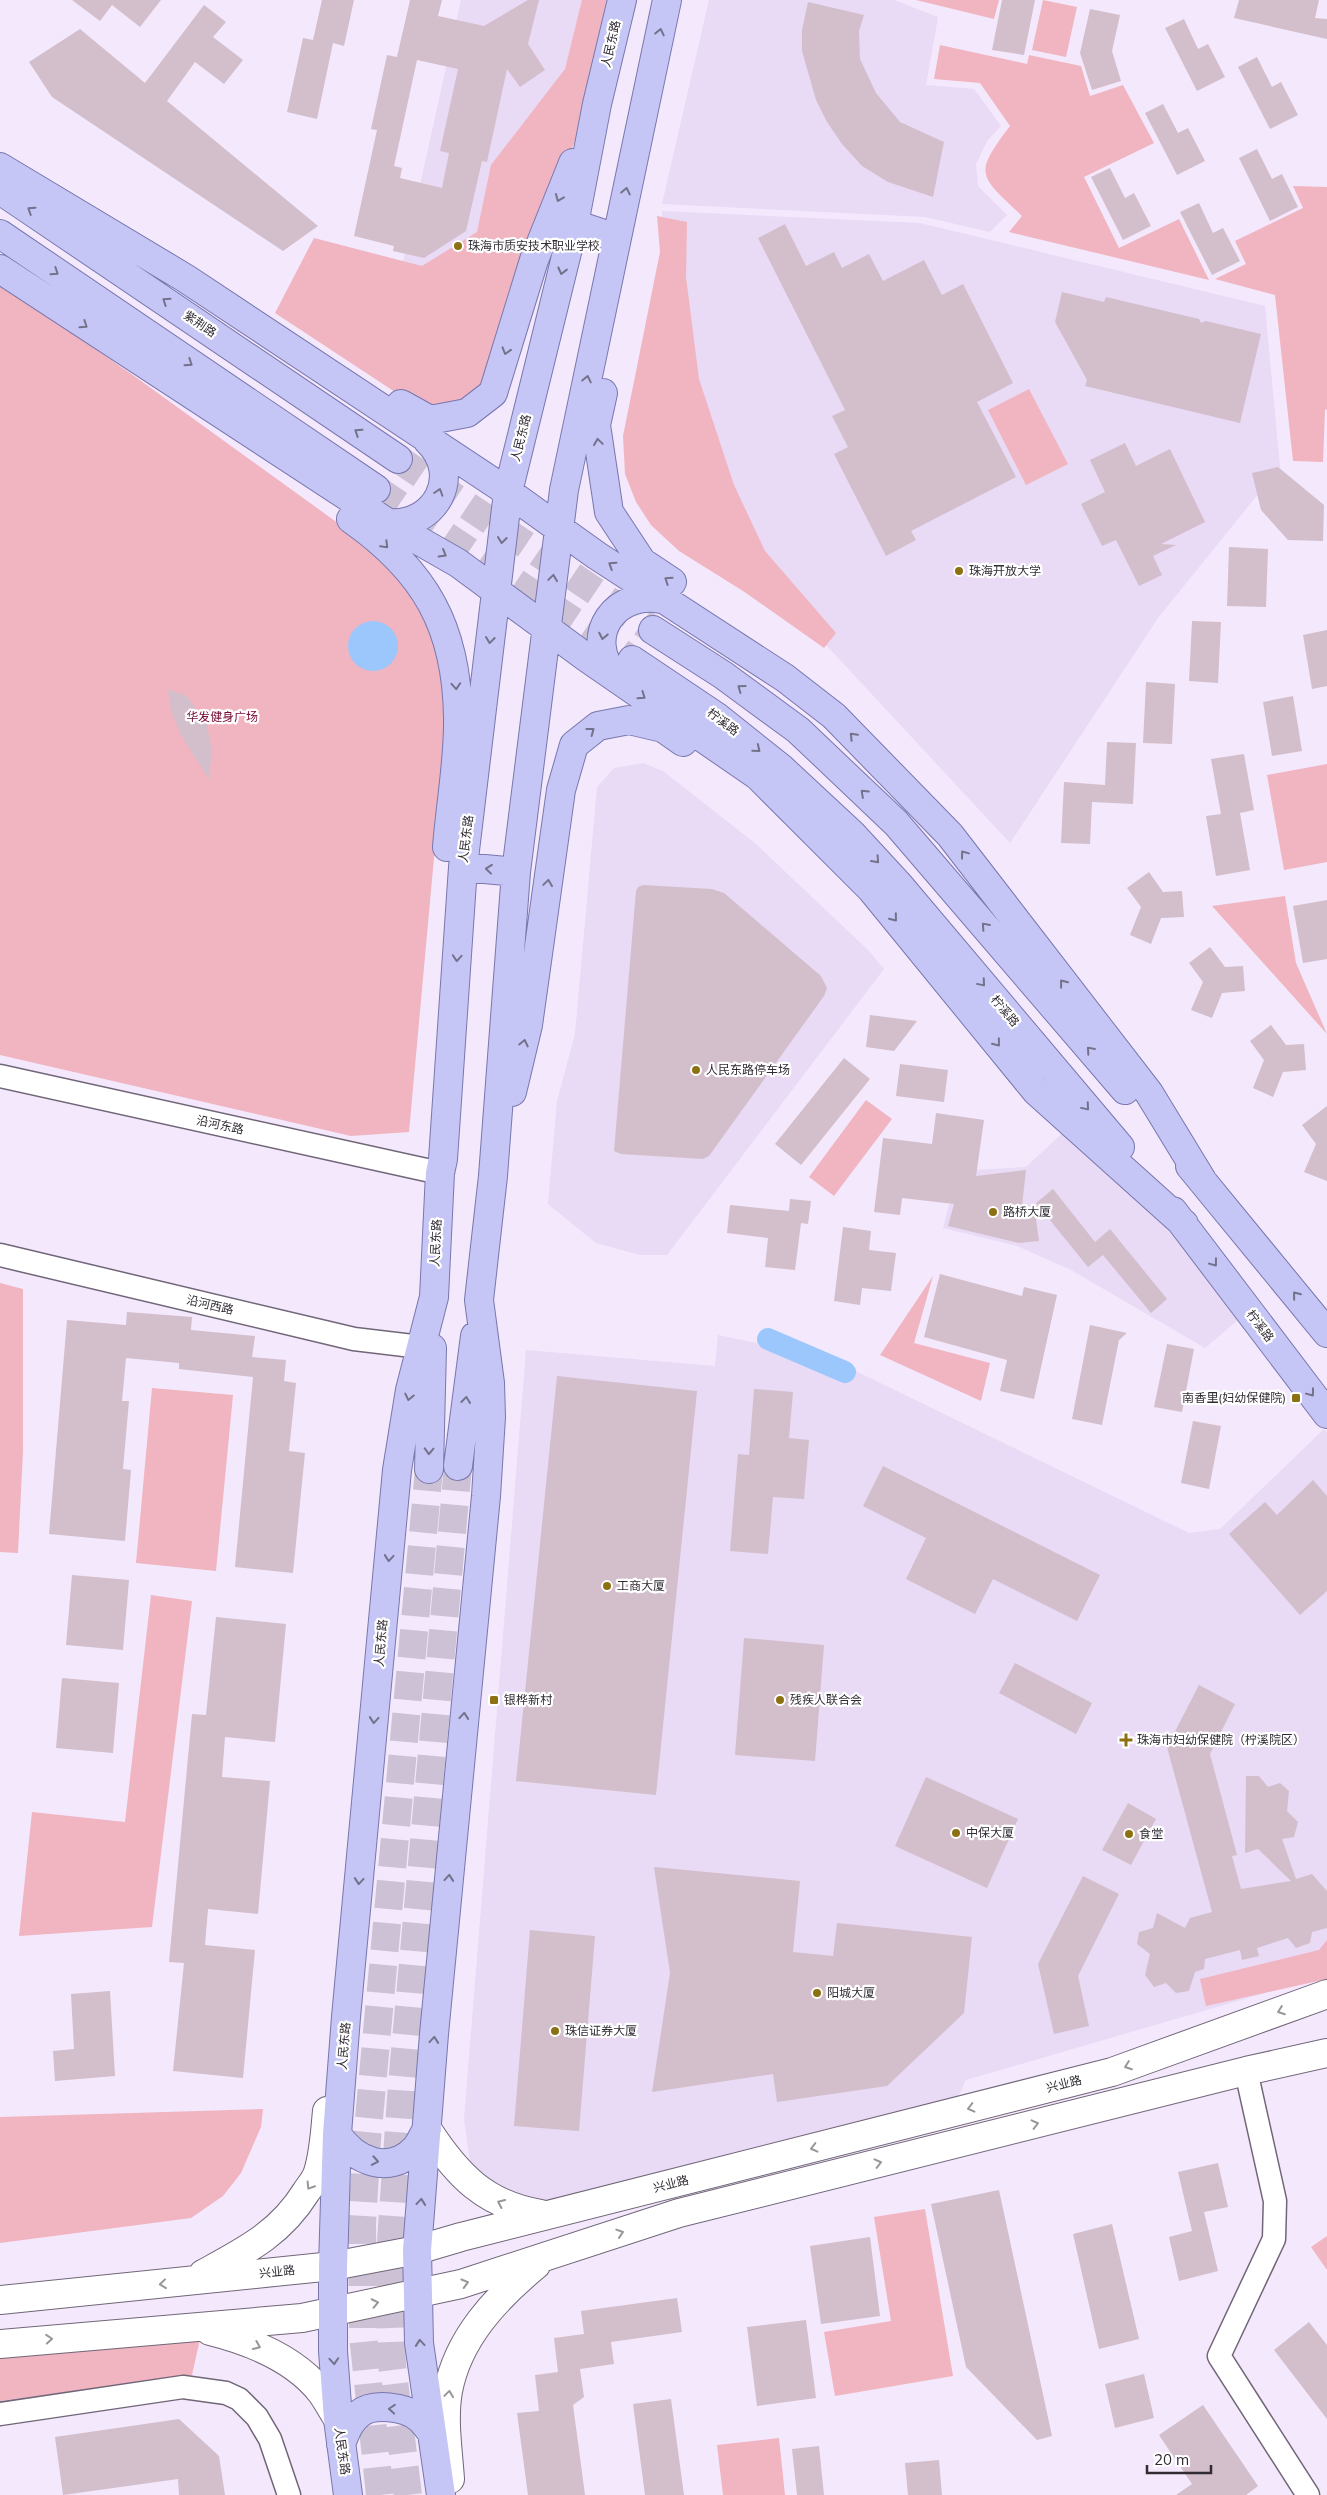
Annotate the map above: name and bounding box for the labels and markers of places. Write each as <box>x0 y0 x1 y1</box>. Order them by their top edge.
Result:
place label: 珠海市质安技术职业学校 <box>468 238 600 253</box>
marker: 珠海市质安技术职业学校 <box>452 240 464 252</box>
place label: 珠海开放大学 <box>969 563 1041 578</box>
marker: 珠海开放大学 <box>953 565 965 577</box>
place label: 人民东路停车场 <box>706 1062 790 1077</box>
marker: 人民东路停车场 <box>690 1064 702 1076</box>
place label: 路桥大厦 <box>1003 1204 1051 1219</box>
marker: 路桥大厦 <box>987 1206 999 1218</box>
place label: 南香里(妇幼保健院) <box>1182 1390 1286 1405</box>
marker: 南香里(妇幼保健院) <box>1290 1392 1302 1404</box>
place label: 工商大厦 <box>617 1578 665 1593</box>
marker: 工商大厦 <box>601 1580 613 1592</box>
place label: 银桦新村 <box>504 1692 553 1707</box>
place label: 残疾人联合会 <box>790 1692 862 1707</box>
marker: 银桦新村 <box>488 1694 500 1706</box>
marker: 残疾人联合会 <box>774 1694 786 1706</box>
place label: 珠海市妇幼保健院（柠溪院区） <box>1137 1732 1305 1747</box>
marker: 珠海市妇幼保健院（柠溪院区） <box>1119 1733 1133 1747</box>
place label: 中保大厦 <box>966 1825 1014 1840</box>
place label: 食堂 <box>1139 1826 1163 1841</box>
marker: 中保大厦 <box>950 1827 962 1839</box>
marker: 食堂 <box>1123 1828 1135 1840</box>
place label: 阳城大厦 <box>827 1985 875 2000</box>
marker: 阳城大厦 <box>811 1987 823 1999</box>
place label: 珠信证券大厦 <box>565 2023 637 2038</box>
marker: 珠信证券大厦 <box>549 2025 561 2037</box>

